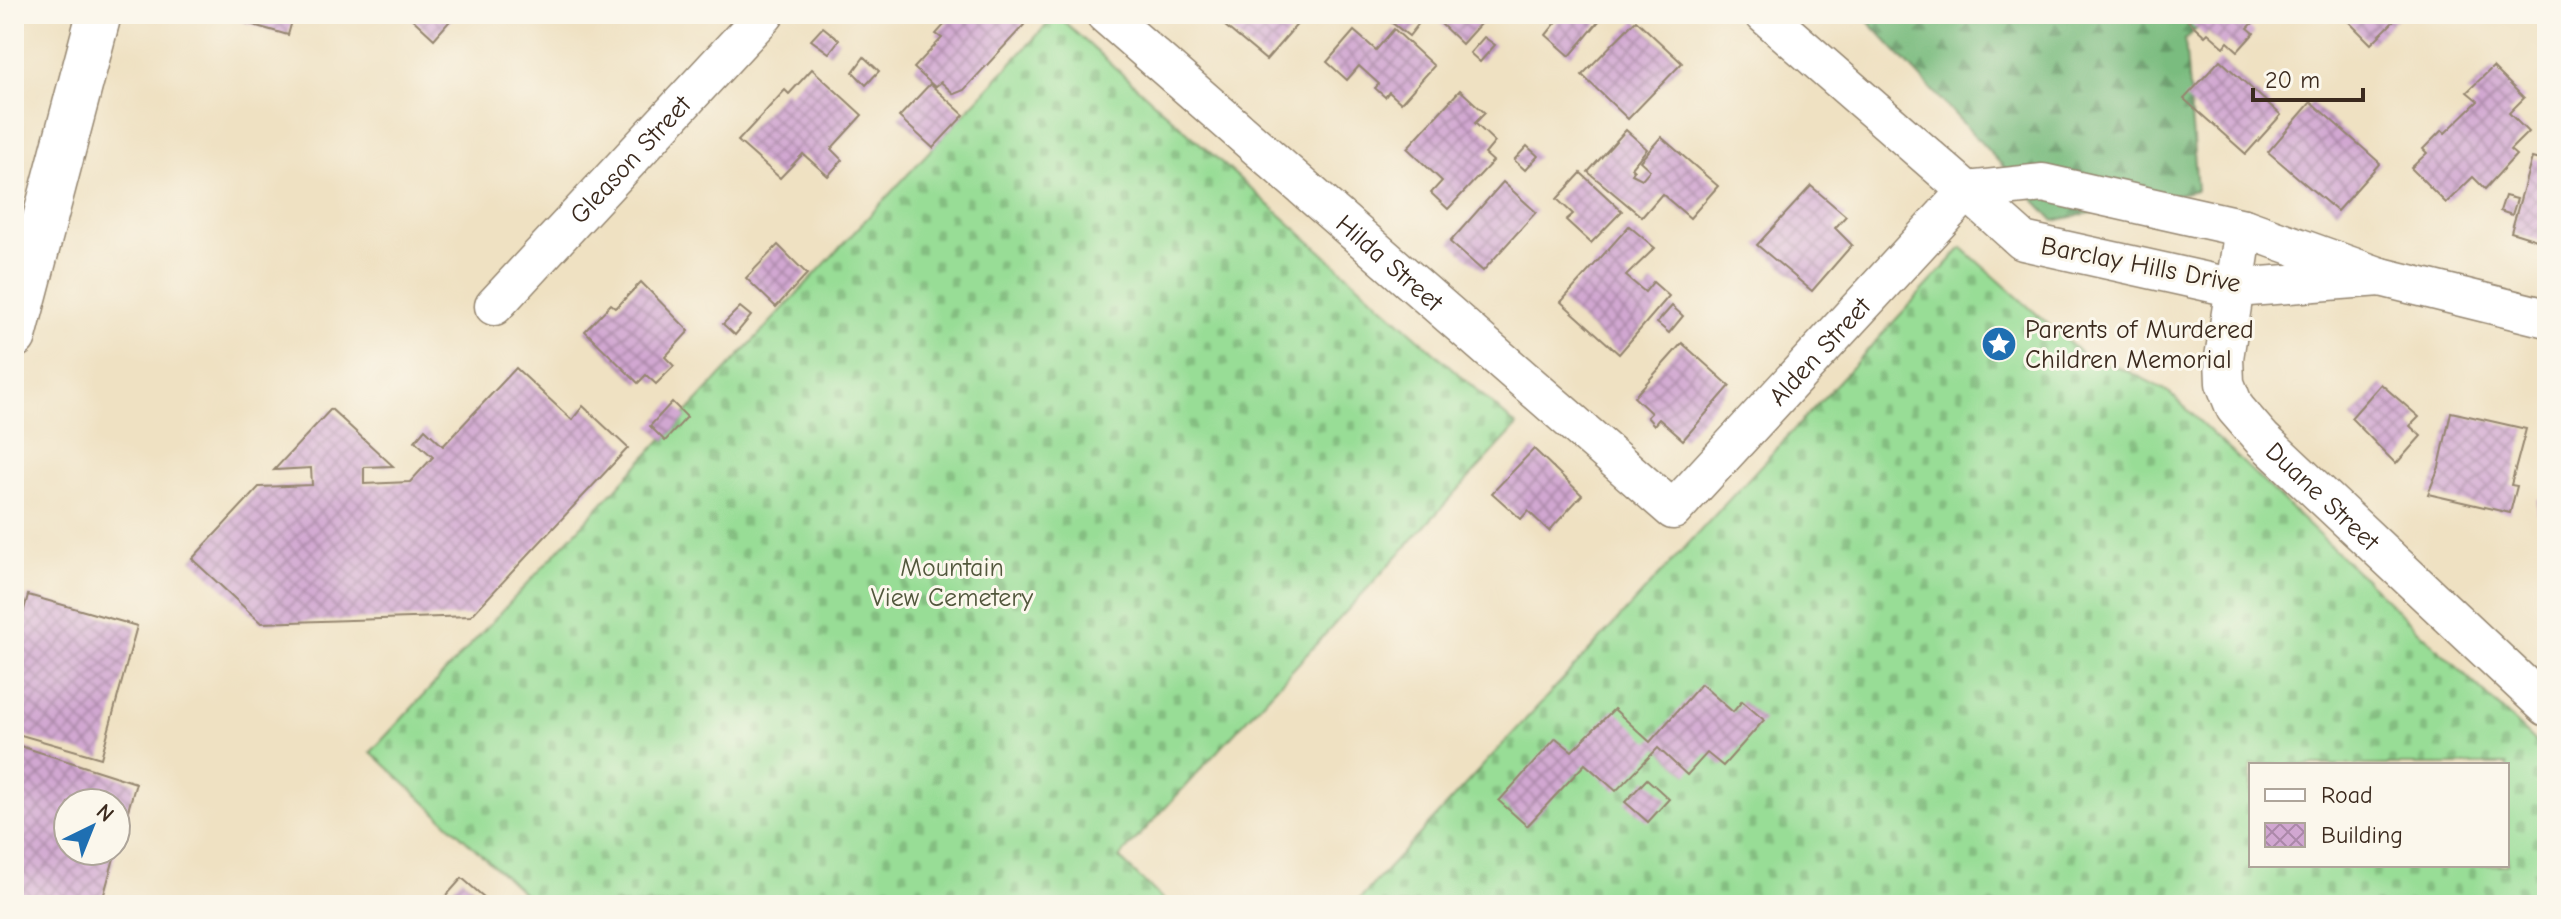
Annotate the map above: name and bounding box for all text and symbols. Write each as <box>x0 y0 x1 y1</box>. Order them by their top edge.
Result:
scale bar <box>2253 52 2363 102</box>
text: 20 m <box>2265 66 2320 94</box>
street label: Gleason Street <box>564 89 698 230</box>
street label: Hilda Street <box>1330 209 1450 319</box>
street label: Barclay Hills Drive <box>2039 231 2243 299</box>
street label: Alden Street <box>1763 291 1878 412</box>
place label: Parents of Murdered Children Memorial <box>2025 315 2254 375</box>
place icon: Parents of Murdered Children Memorial <box>1980 325 2018 363</box>
street label: Duane Street <box>2259 437 2386 558</box>
park label: Mountain View Cemetery <box>871 553 1034 613</box>
legend <box>2249 763 2509 867</box>
text: Road <box>2321 781 2373 809</box>
north arrow <box>52 787 132 867</box>
text: N <box>91 799 119 828</box>
text: Building <box>2321 821 2403 849</box>

